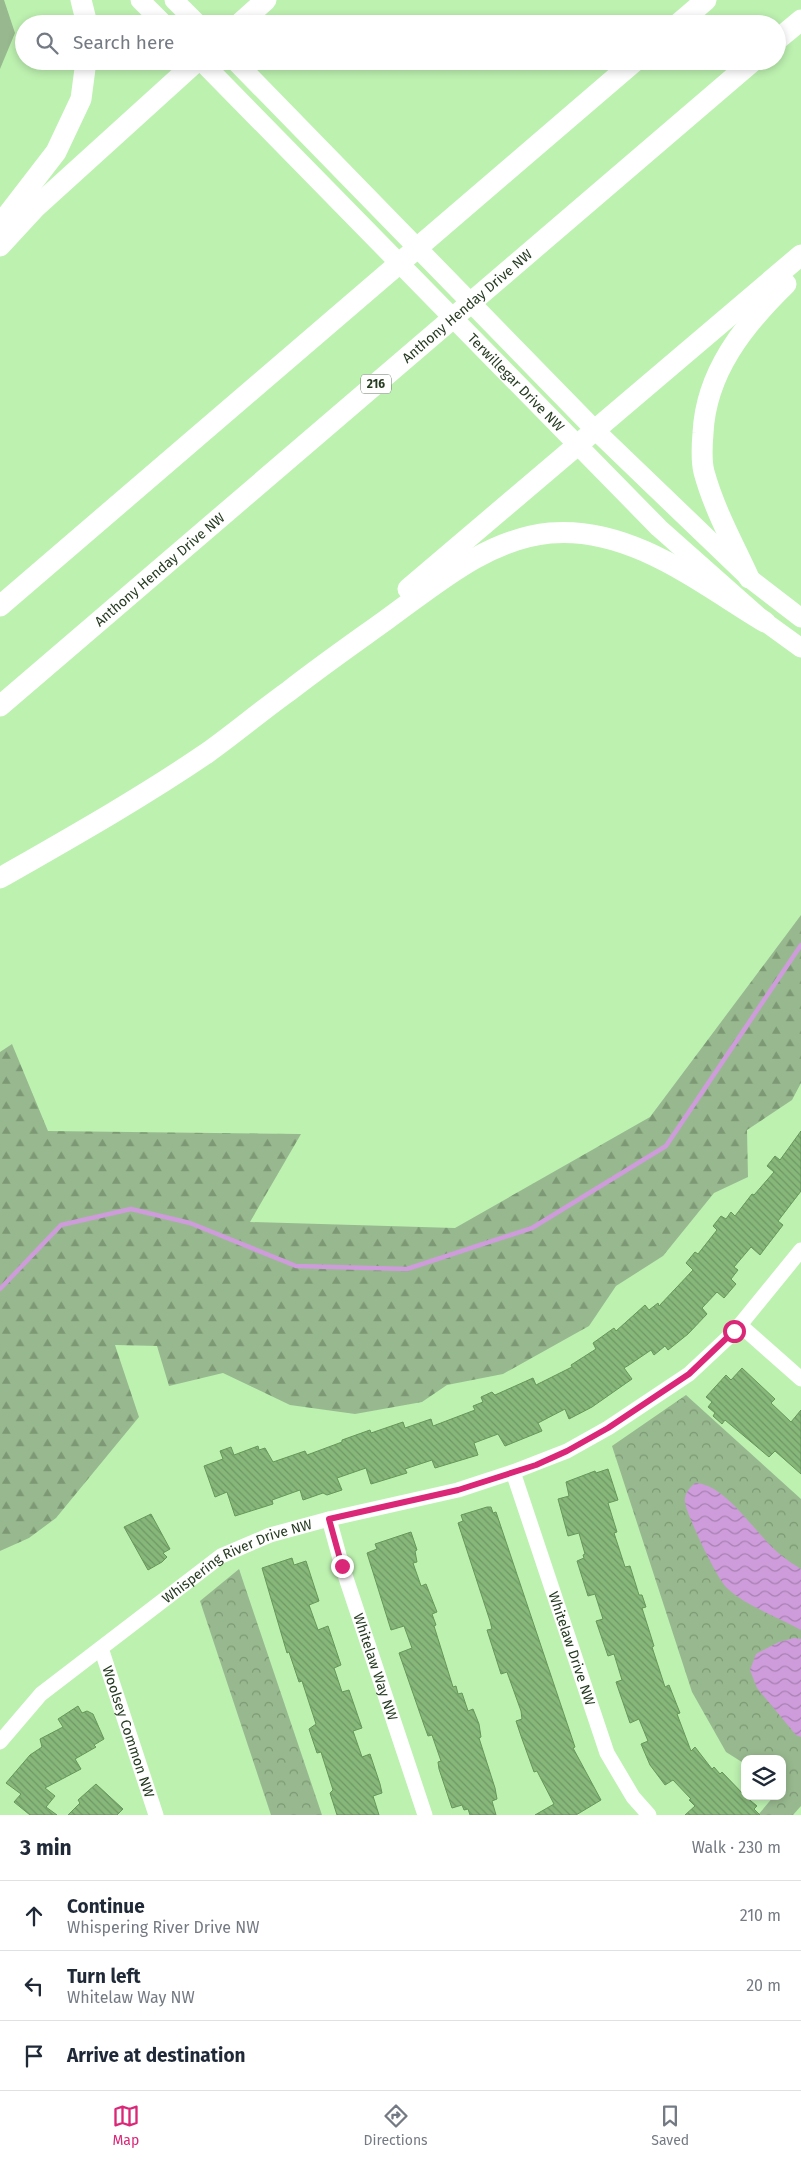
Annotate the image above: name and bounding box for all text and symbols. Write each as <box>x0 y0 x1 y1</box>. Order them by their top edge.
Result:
search box <box>15 15 786 70</box>
icon: search <box>33 29 61 57</box>
text: Search here <box>73 31 174 54</box>
street label: Anthony Henday Drive NW <box>399 246 536 367</box>
street label: Terwillegar Drive NW <box>464 330 568 436</box>
road number: 216 <box>361 374 391 394</box>
street label: Anthony Henday Drive NW <box>91 509 229 630</box>
route start <box>723 1320 746 1343</box>
street label: Whispering River Drive NW <box>159 1516 314 1607</box>
route end <box>331 1555 354 1578</box>
street label: Whitelaw Drive NW <box>545 1589 599 1708</box>
street label: Whitelaw Way NW <box>349 1611 401 1723</box>
street label: Woolsey Common NW <box>98 1664 158 1800</box>
map controls <box>741 1755 786 1800</box>
button: layers <box>741 1755 786 1800</box>
text: 3 min <box>20 1835 72 1861</box>
text: Walk · 230 m <box>692 1838 781 1857</box>
text: Continue <box>67 1895 145 1918</box>
icon: ahead <box>20 1902 48 1930</box>
text: 210 m <box>740 1906 781 1925</box>
text: Whispering River Drive NW <box>67 1918 259 1937</box>
text: Turn left <box>67 1965 141 1988</box>
icon: left <box>20 1972 48 2000</box>
text: 20 m <box>746 1976 781 1995</box>
text: Whitelaw Way NW <box>67 1988 195 2007</box>
icon: arrive <box>20 2042 48 2070</box>
text: Arrive at destination <box>67 2044 246 2067</box>
tab: Map <box>112 2102 140 2149</box>
tab: Directions <box>363 2102 428 2149</box>
tab: Saved <box>651 2102 689 2149</box>

